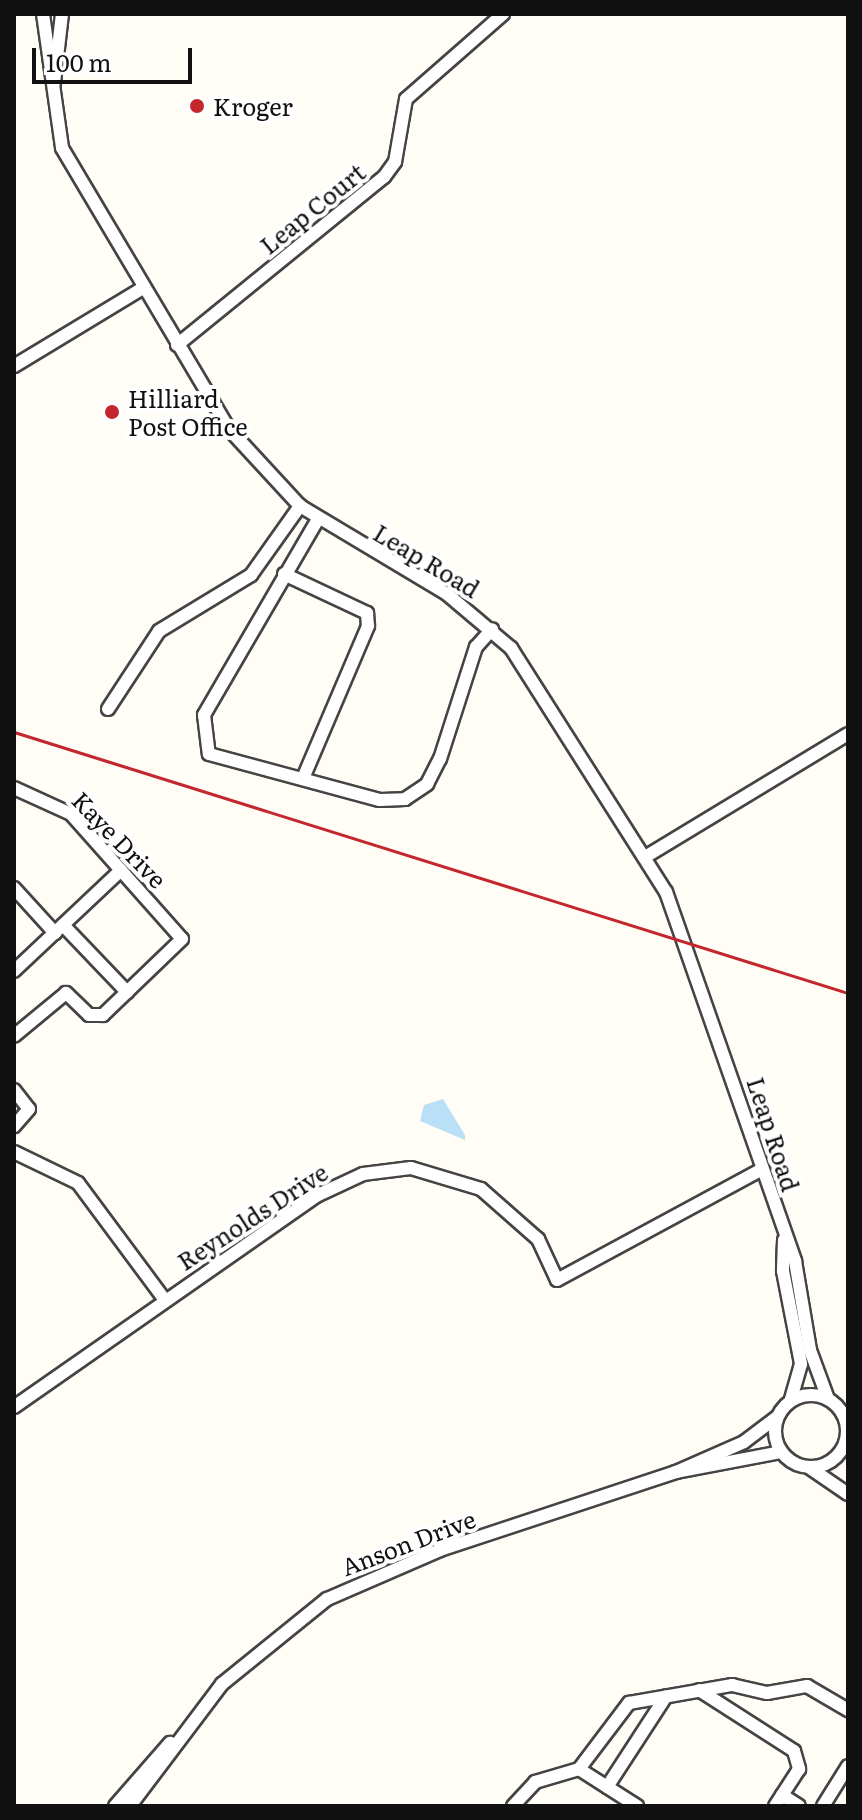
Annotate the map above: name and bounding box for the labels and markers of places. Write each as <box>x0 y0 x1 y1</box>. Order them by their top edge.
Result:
place label: Kroger <box>213 92 293 120</box>
marker: Kroger <box>188 97 206 115</box>
place label: Hilliard Post Office <box>128 384 248 440</box>
marker: Hilliard Post Office <box>103 403 121 421</box>

